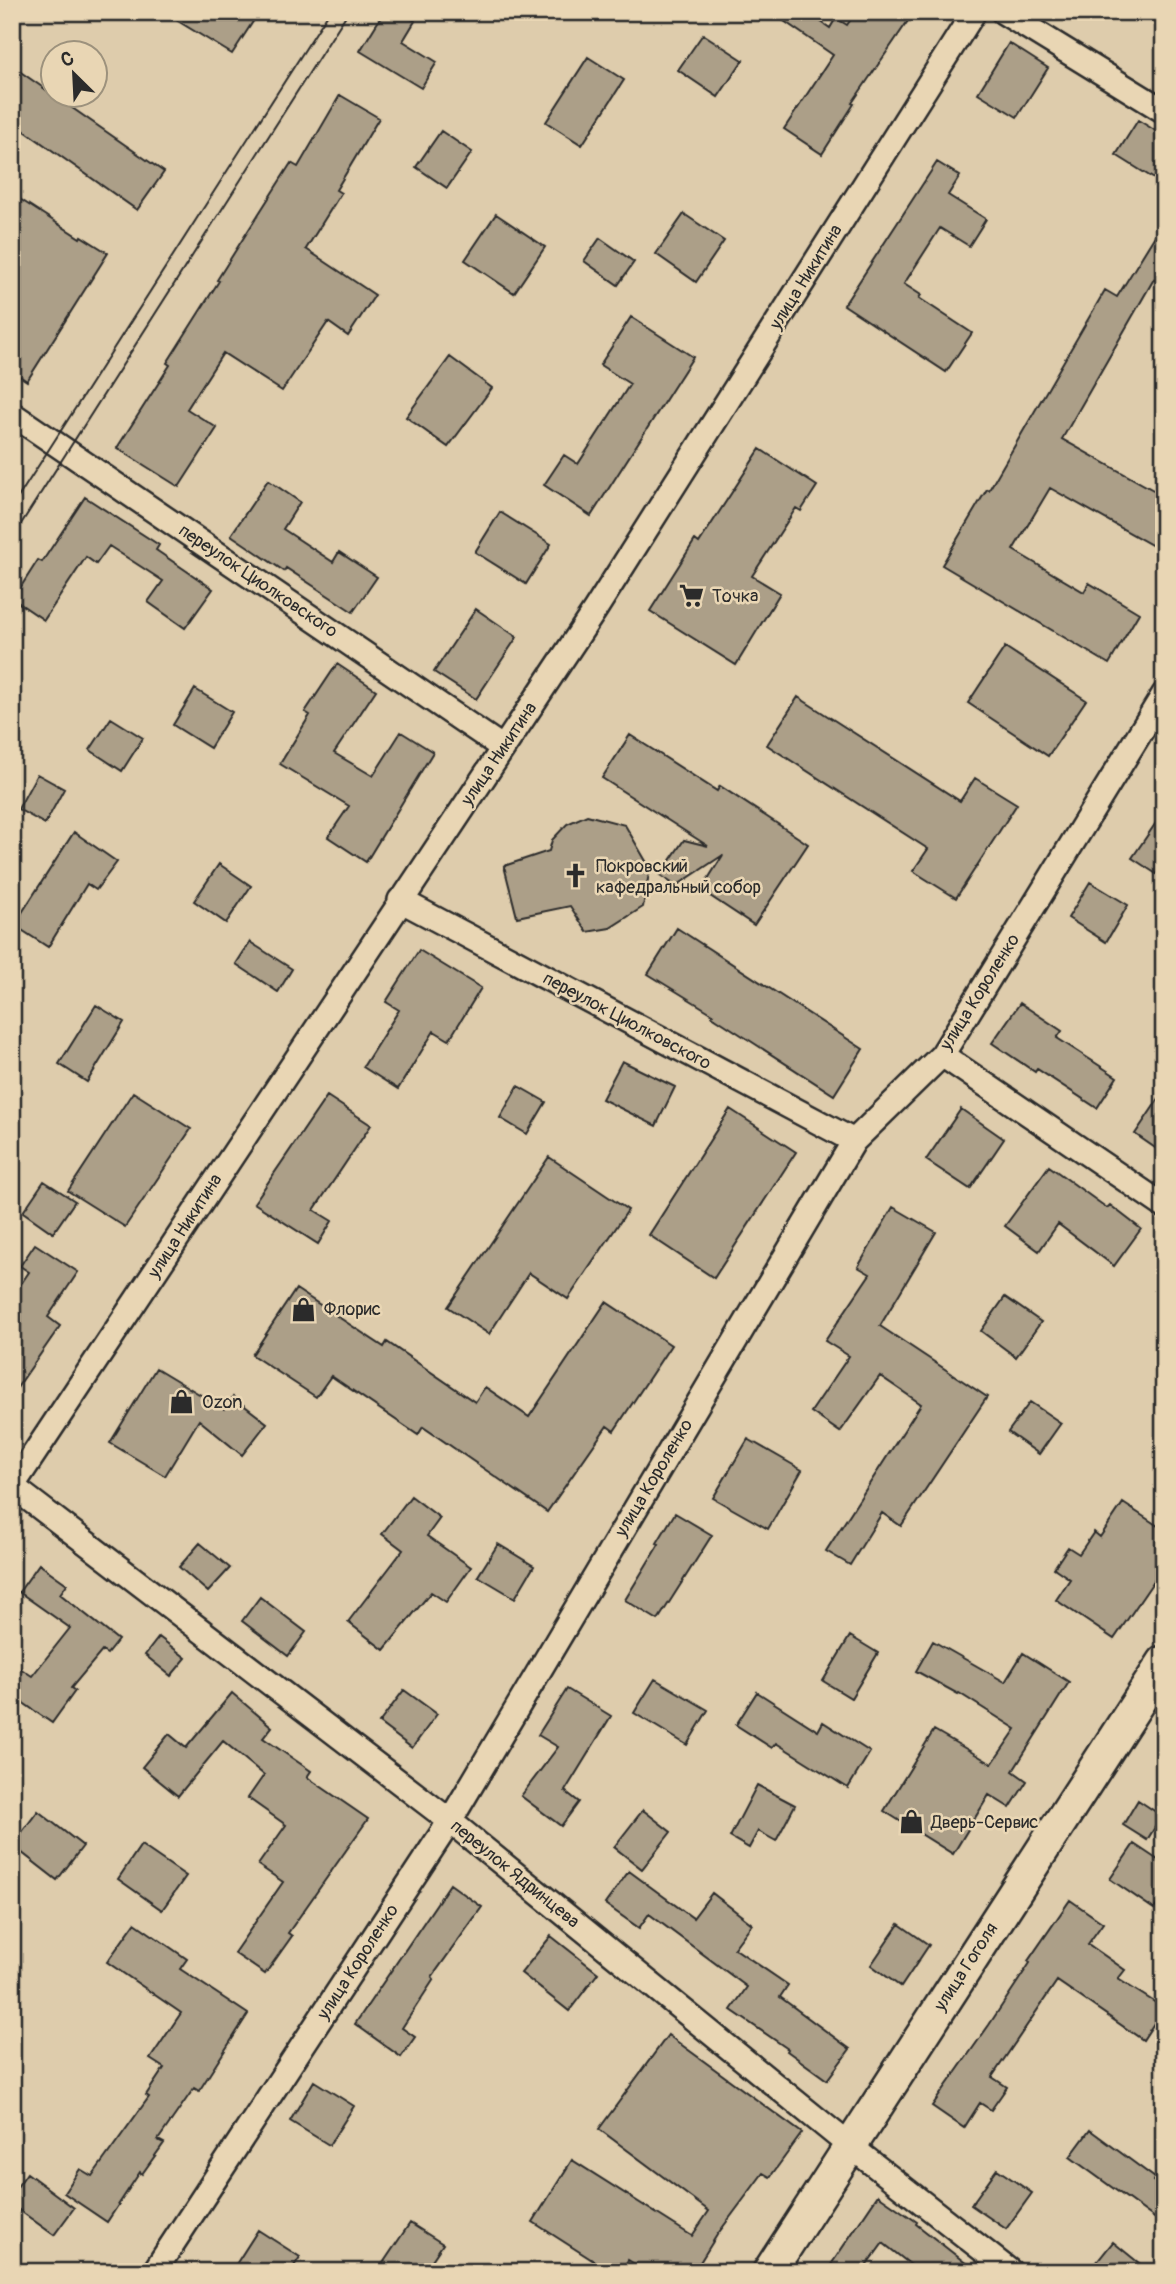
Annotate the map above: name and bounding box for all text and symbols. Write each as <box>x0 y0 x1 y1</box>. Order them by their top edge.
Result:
north arrow <box>38 38 108 108</box>
text: С <box>57 46 78 73</box>
street label: улица Никитина <box>764 220 847 335</box>
street label: переулок Циолковского <box>174 519 342 643</box>
supermarket icon: Точка <box>678 582 706 610</box>
place label: Точка <box>712 585 758 608</box>
street label: улица Никитина <box>455 698 542 811</box>
place label: Покровский кафедральный собор <box>596 855 761 899</box>
church icon: Покровский кафедральный собор <box>562 862 590 890</box>
street label: улица Короленко <box>934 929 1025 1055</box>
street label: переулок Циолковского <box>539 967 715 1075</box>
street label: улица Никитина <box>142 1169 227 1283</box>
shop icon: Флорис <box>290 1295 318 1323</box>
place label: Флорис <box>324 1298 381 1321</box>
shop icon: Ozon <box>168 1388 196 1416</box>
place label: Ozon <box>202 1391 242 1414</box>
street label: улица Короленко <box>609 1415 698 1542</box>
shop icon: Дверь-Сервис <box>897 1808 925 1836</box>
place label: Дверь-Сервис <box>930 1811 1038 1834</box>
street label: переулок Ядринцева <box>446 1815 584 1933</box>
street label: улица Короленко <box>312 1900 404 2025</box>
street label: улица Гоголя <box>928 1918 1003 2016</box>

